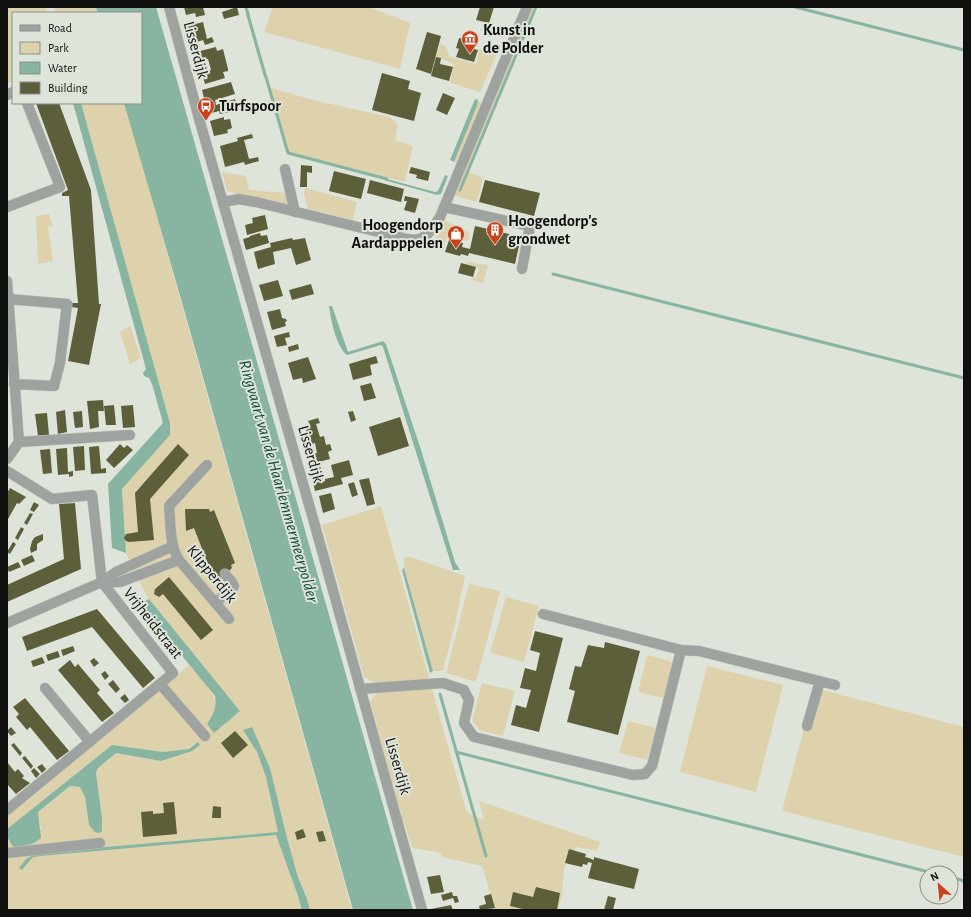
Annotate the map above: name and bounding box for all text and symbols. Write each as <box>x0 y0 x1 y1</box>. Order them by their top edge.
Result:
legend <box>12 12 142 104</box>
street label: Lisserdijk <box>180 20 211 81</box>
text: Road <box>48 22 72 34</box>
place label: Kunst in de Polder <box>483 22 544 56</box>
museum icon: Kunst in de Polder <box>460 29 480 54</box>
text: Park <box>48 42 69 54</box>
text: Water <box>48 62 77 74</box>
text: Building <box>48 82 88 94</box>
bus stop icon: Turfspoor <box>196 96 216 121</box>
place label: Turfspoor <box>219 98 281 114</box>
place label: Hoogendorp's grondwet <box>508 213 597 247</box>
place label: Hoogendorp Aardapppelen <box>352 217 443 251</box>
building icon: Hoogendorp's grondwet <box>485 220 505 245</box>
shop icon: Hoogendorp Aardapppelen <box>446 224 466 249</box>
water label: Ringvaart van de Haarlemmermeerpolder <box>235 358 322 605</box>
street label: Lisserdijk <box>294 424 327 485</box>
street label: Klipperdijk <box>183 542 240 607</box>
street label: Vrijheidstraat <box>120 584 186 662</box>
street label: Lisserdijk <box>381 736 414 797</box>
north arrow <box>919 865 959 905</box>
text: N <box>929 870 941 883</box>

